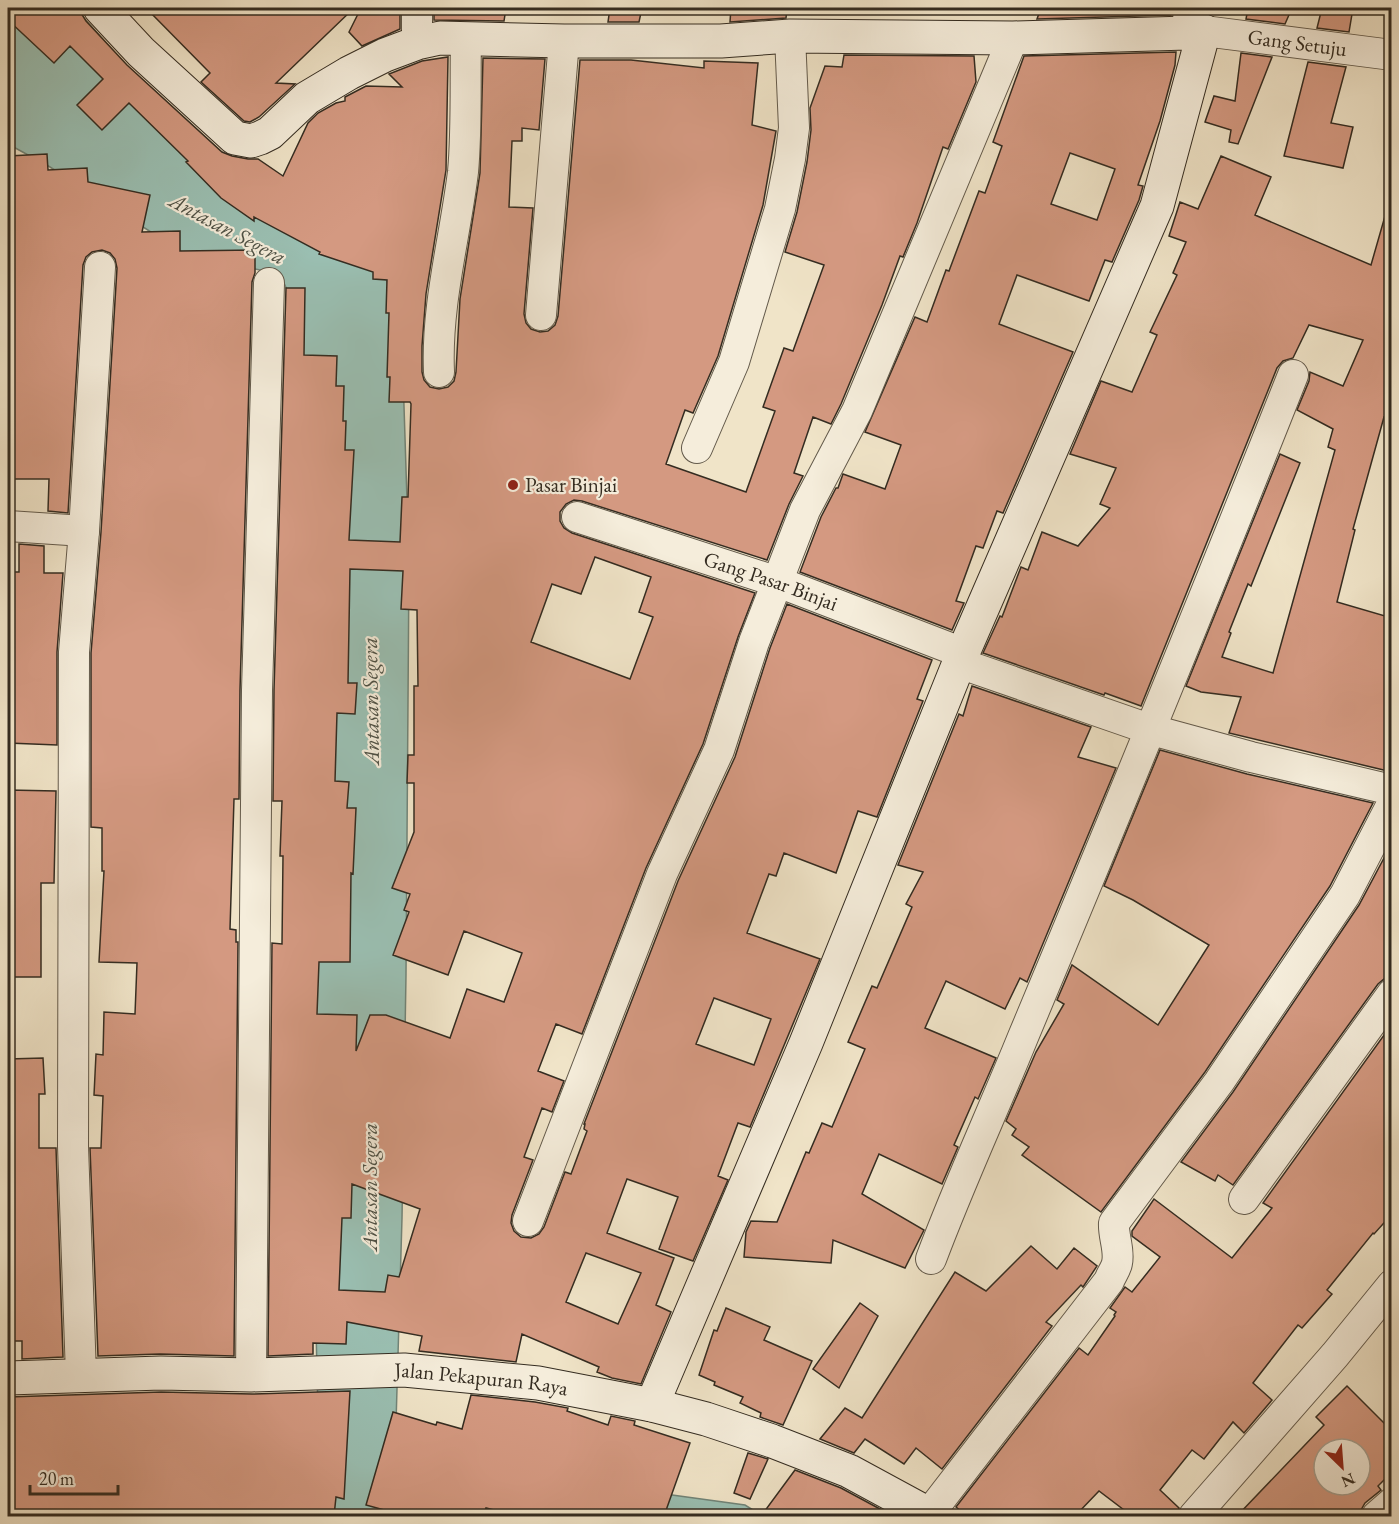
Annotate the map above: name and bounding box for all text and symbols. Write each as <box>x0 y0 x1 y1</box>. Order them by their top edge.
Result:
street label: Gang Setuju <box>1246 23 1348 62</box>
water label: Antasan Segera <box>163 185 291 271</box>
place label: Pasar Binjai <box>525 471 617 498</box>
marker: Pasar Binjai <box>506 478 520 492</box>
street label: Gang Pasar Binjai <box>700 545 842 617</box>
water label: Antasan Segera <box>355 637 386 767</box>
water label: Antasan Segera <box>355 1123 384 1253</box>
street label: Jalan Pekapuran Raya <box>392 1356 571 1402</box>
north arrow <box>1312 1437 1372 1497</box>
scale bar <box>30 1458 118 1496</box>
text: 20 m <box>39 1467 74 1490</box>
text: N <box>1338 1468 1358 1492</box>

